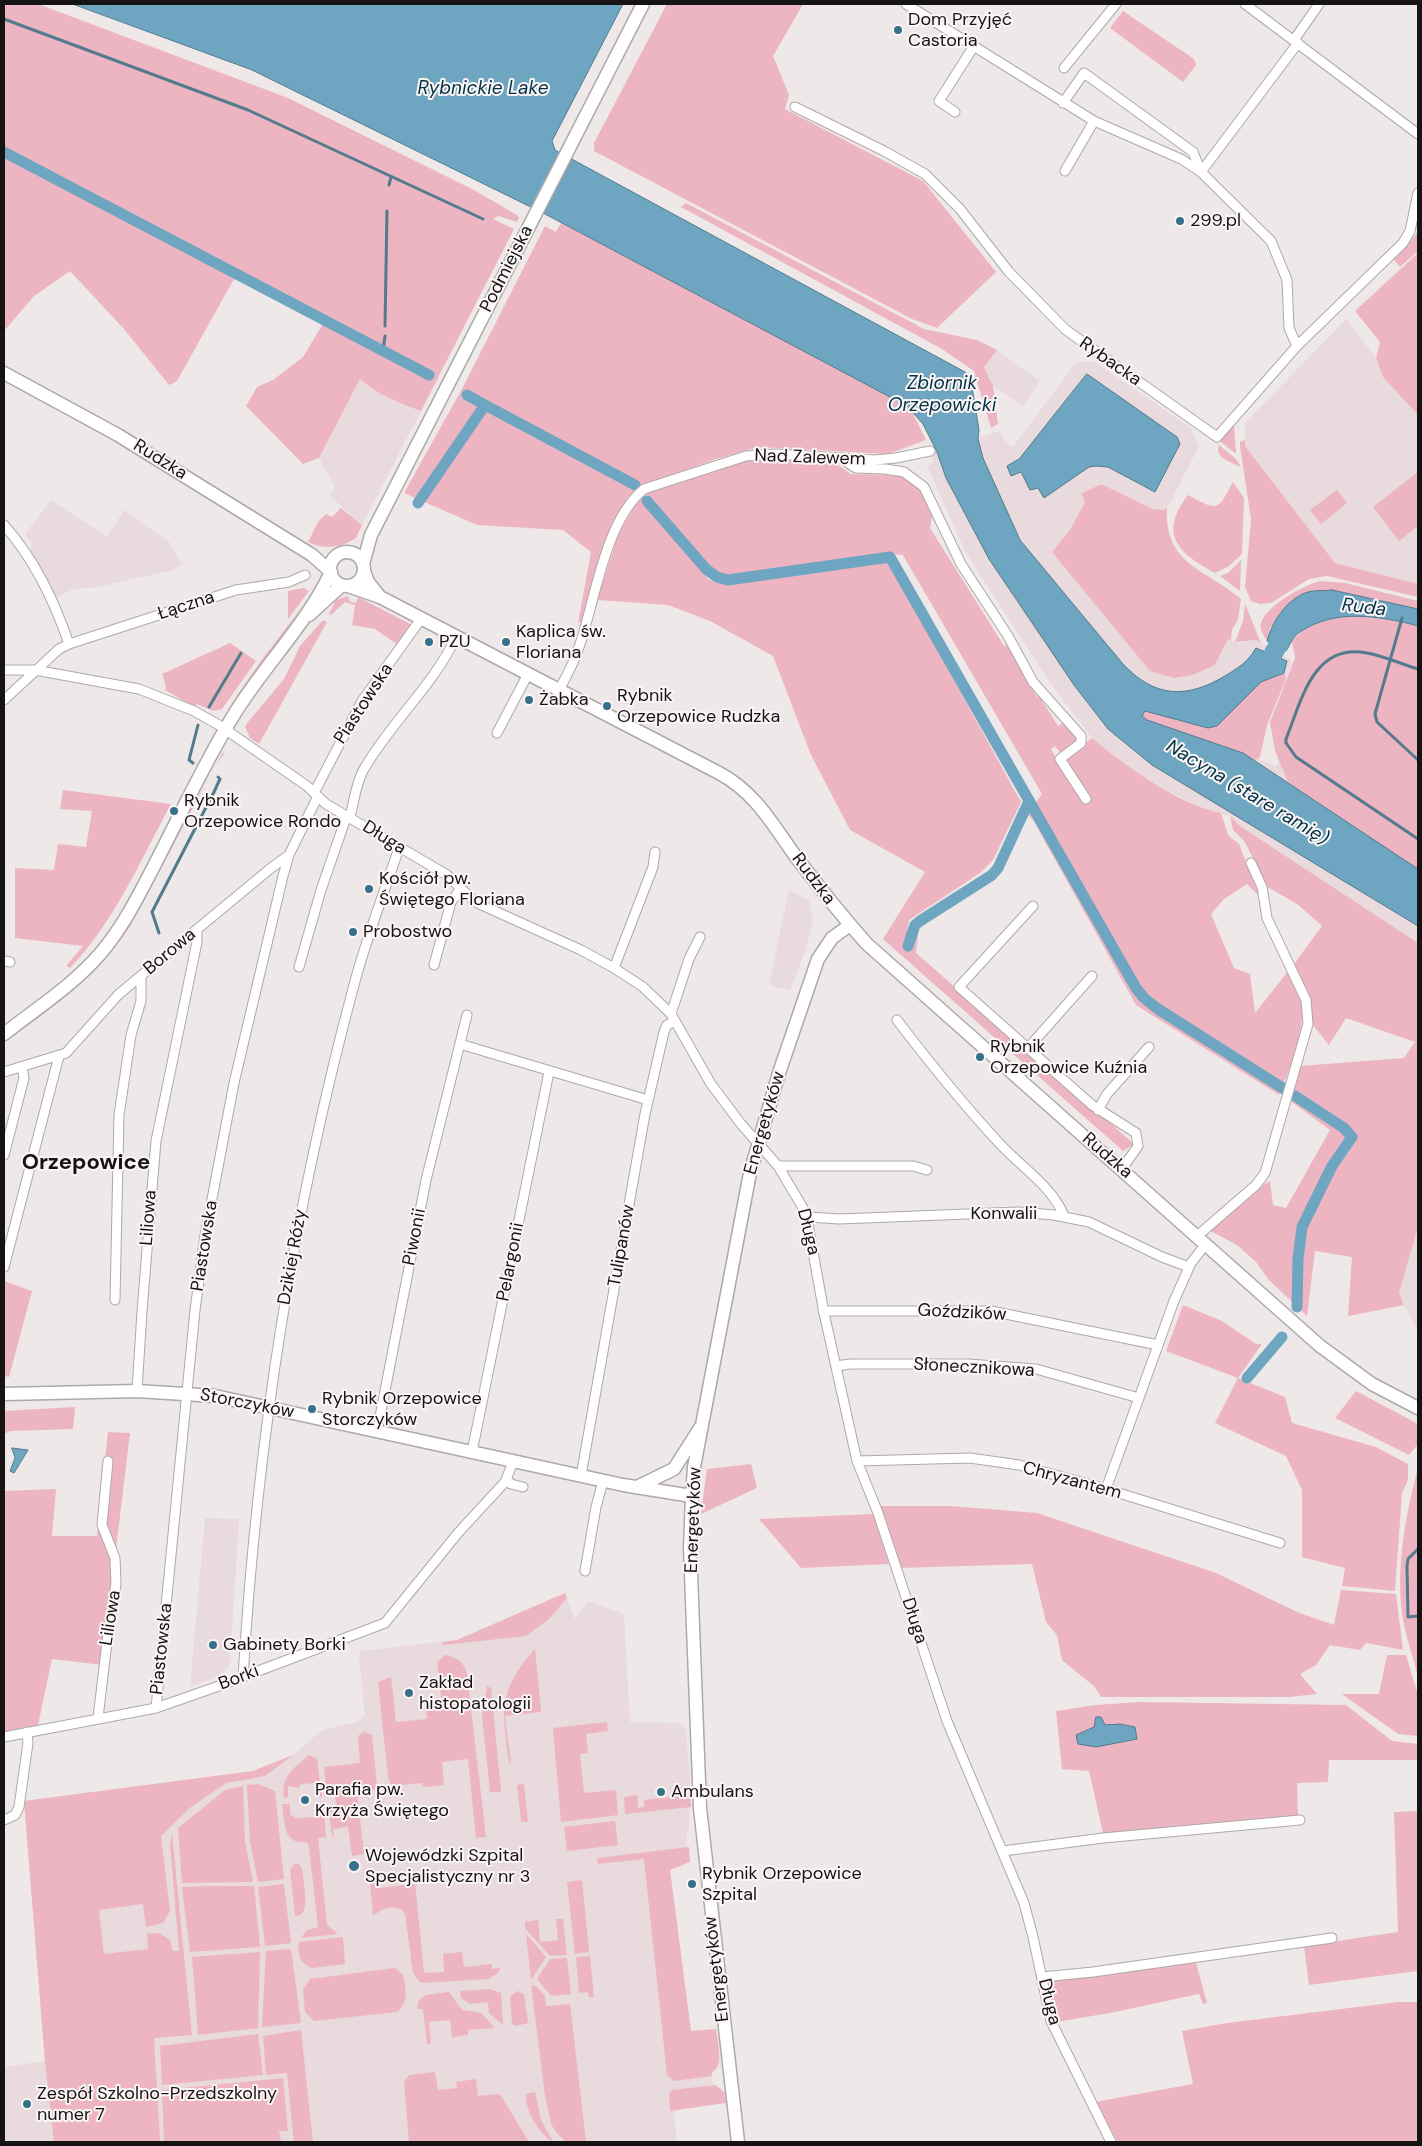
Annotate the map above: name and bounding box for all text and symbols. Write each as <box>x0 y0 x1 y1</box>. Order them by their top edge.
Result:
place label: Dom Przyjęć Castoria <box>908 9 1012 52</box>
marker: Dom Przyjęć Castoria <box>892 24 904 36</box>
water label: Rybnickie Lake <box>417 78 549 100</box>
place label: 299.pl <box>1190 210 1241 232</box>
marker: 299.pl <box>1174 215 1186 227</box>
street label: Podmiejska <box>476 222 538 316</box>
street label: Rybacka <box>1075 333 1145 391</box>
water label: Zbiornik Orzepowicki <box>888 373 996 417</box>
street label: Rudzka <box>129 435 191 485</box>
street label: Nad Zalewem <box>754 445 866 471</box>
street label: Łączna <box>155 587 217 625</box>
water label: Ruda <box>1341 594 1387 622</box>
place label: Kaplica św. Floriana <box>516 621 606 664</box>
place label: PZU <box>439 631 471 653</box>
marker: PZU <box>423 636 435 648</box>
marker: Kaplica św. Floriana <box>500 636 512 648</box>
street label: Piastowska <box>330 660 398 748</box>
place label: Rybnik Orzepowice Rudzka <box>617 685 780 728</box>
place label: Żabka <box>539 689 589 711</box>
marker: Żabka <box>523 694 535 706</box>
marker: Rybnik Orzepowice Rudzka <box>601 700 613 712</box>
water label: Nacyna (stare ramię) <box>1162 735 1332 851</box>
place label: Rybnik Orzepowice Rondo <box>184 790 341 832</box>
marker: Rybnik Orzepowice Rondo <box>168 805 180 817</box>
street label: Długa <box>358 816 410 860</box>
street label: Rudzka <box>787 849 839 909</box>
place label: Kościół pw. Świętego Floriana <box>379 868 525 911</box>
marker: Kościół pw. Świętego Floriana <box>363 883 375 895</box>
place label: Probostwo <box>363 921 452 943</box>
street label: Borowa <box>140 924 200 980</box>
marker: Probostwo <box>347 926 359 938</box>
place label: Rybnik Orzepowice Kuźnia <box>990 1036 1147 1078</box>
marker: Rybnik Orzepowice Kuźnia <box>974 1051 986 1063</box>
street label: Energetyków <box>740 1069 790 1177</box>
street label: Rudzka <box>1078 1128 1136 1184</box>
district label: Orzepowice <box>22 1150 150 1176</box>
street label: Liliowa <box>136 1189 162 1247</box>
street label: Piastowska <box>187 1199 223 1293</box>
street label: Tulipanów <box>604 1203 640 1289</box>
street label: Konwalii <box>971 1203 1037 1225</box>
street label: Dzikiej Róży <box>274 1207 312 1307</box>
street label: Piwonii <box>399 1207 431 1267</box>
street label: Długa <box>792 1207 824 1257</box>
street label: Pelargonii <box>493 1221 529 1303</box>
street label: Goździków <box>917 1300 1007 1326</box>
street label: Słonecznikowa <box>913 1354 1035 1382</box>
street label: Storczyków <box>198 1384 296 1424</box>
place label: Rybnik Orzepowice Storczyków <box>322 1388 482 1430</box>
marker: Rybnik Orzepowice Storczyków <box>306 1403 318 1415</box>
street label: Chryzantem <box>1020 1457 1124 1505</box>
street label: Energetyków <box>681 1466 707 1574</box>
street label: Liliowa <box>96 1589 126 1647</box>
street label: Długa <box>896 1595 932 1647</box>
street label: Piastowska <box>146 1602 178 1696</box>
place label: Gabinety Borki <box>223 1634 346 1656</box>
marker: Gabinety Borki <box>207 1639 219 1651</box>
street label: Borki <box>216 1660 262 1696</box>
place label: Zakład histopatologii <box>419 1672 531 1715</box>
marker: Zakład histopatologii <box>403 1687 415 1699</box>
place label: Parafia pw. Krzyża Świętego <box>315 1779 449 1822</box>
place label: Ambulans <box>671 1781 754 1803</box>
marker: Ambulans <box>655 1786 667 1798</box>
marker: Parafia pw. Krzyża Świętego <box>299 1794 311 1806</box>
place label: Wojewódzki Szpital Specjalistyczny nr 3 <box>365 1845 530 1888</box>
marker: Wojewódzki Szpital Specjalistyczny nr 3 <box>347 1859 361 1873</box>
place label: Rybnik Orzepowice Szpital <box>702 1863 862 1906</box>
marker: Rybnik Orzepowice Szpital <box>686 1878 698 1890</box>
street label: Energetyków <box>700 1915 734 2023</box>
street label: Długa <box>1033 1977 1065 2027</box>
place label: Zespół Szkolno-Przedszkolny numer 7 <box>37 2083 277 2126</box>
marker: Zespół Szkolno-Przedszkolny numer 7 <box>21 2098 33 2110</box>

